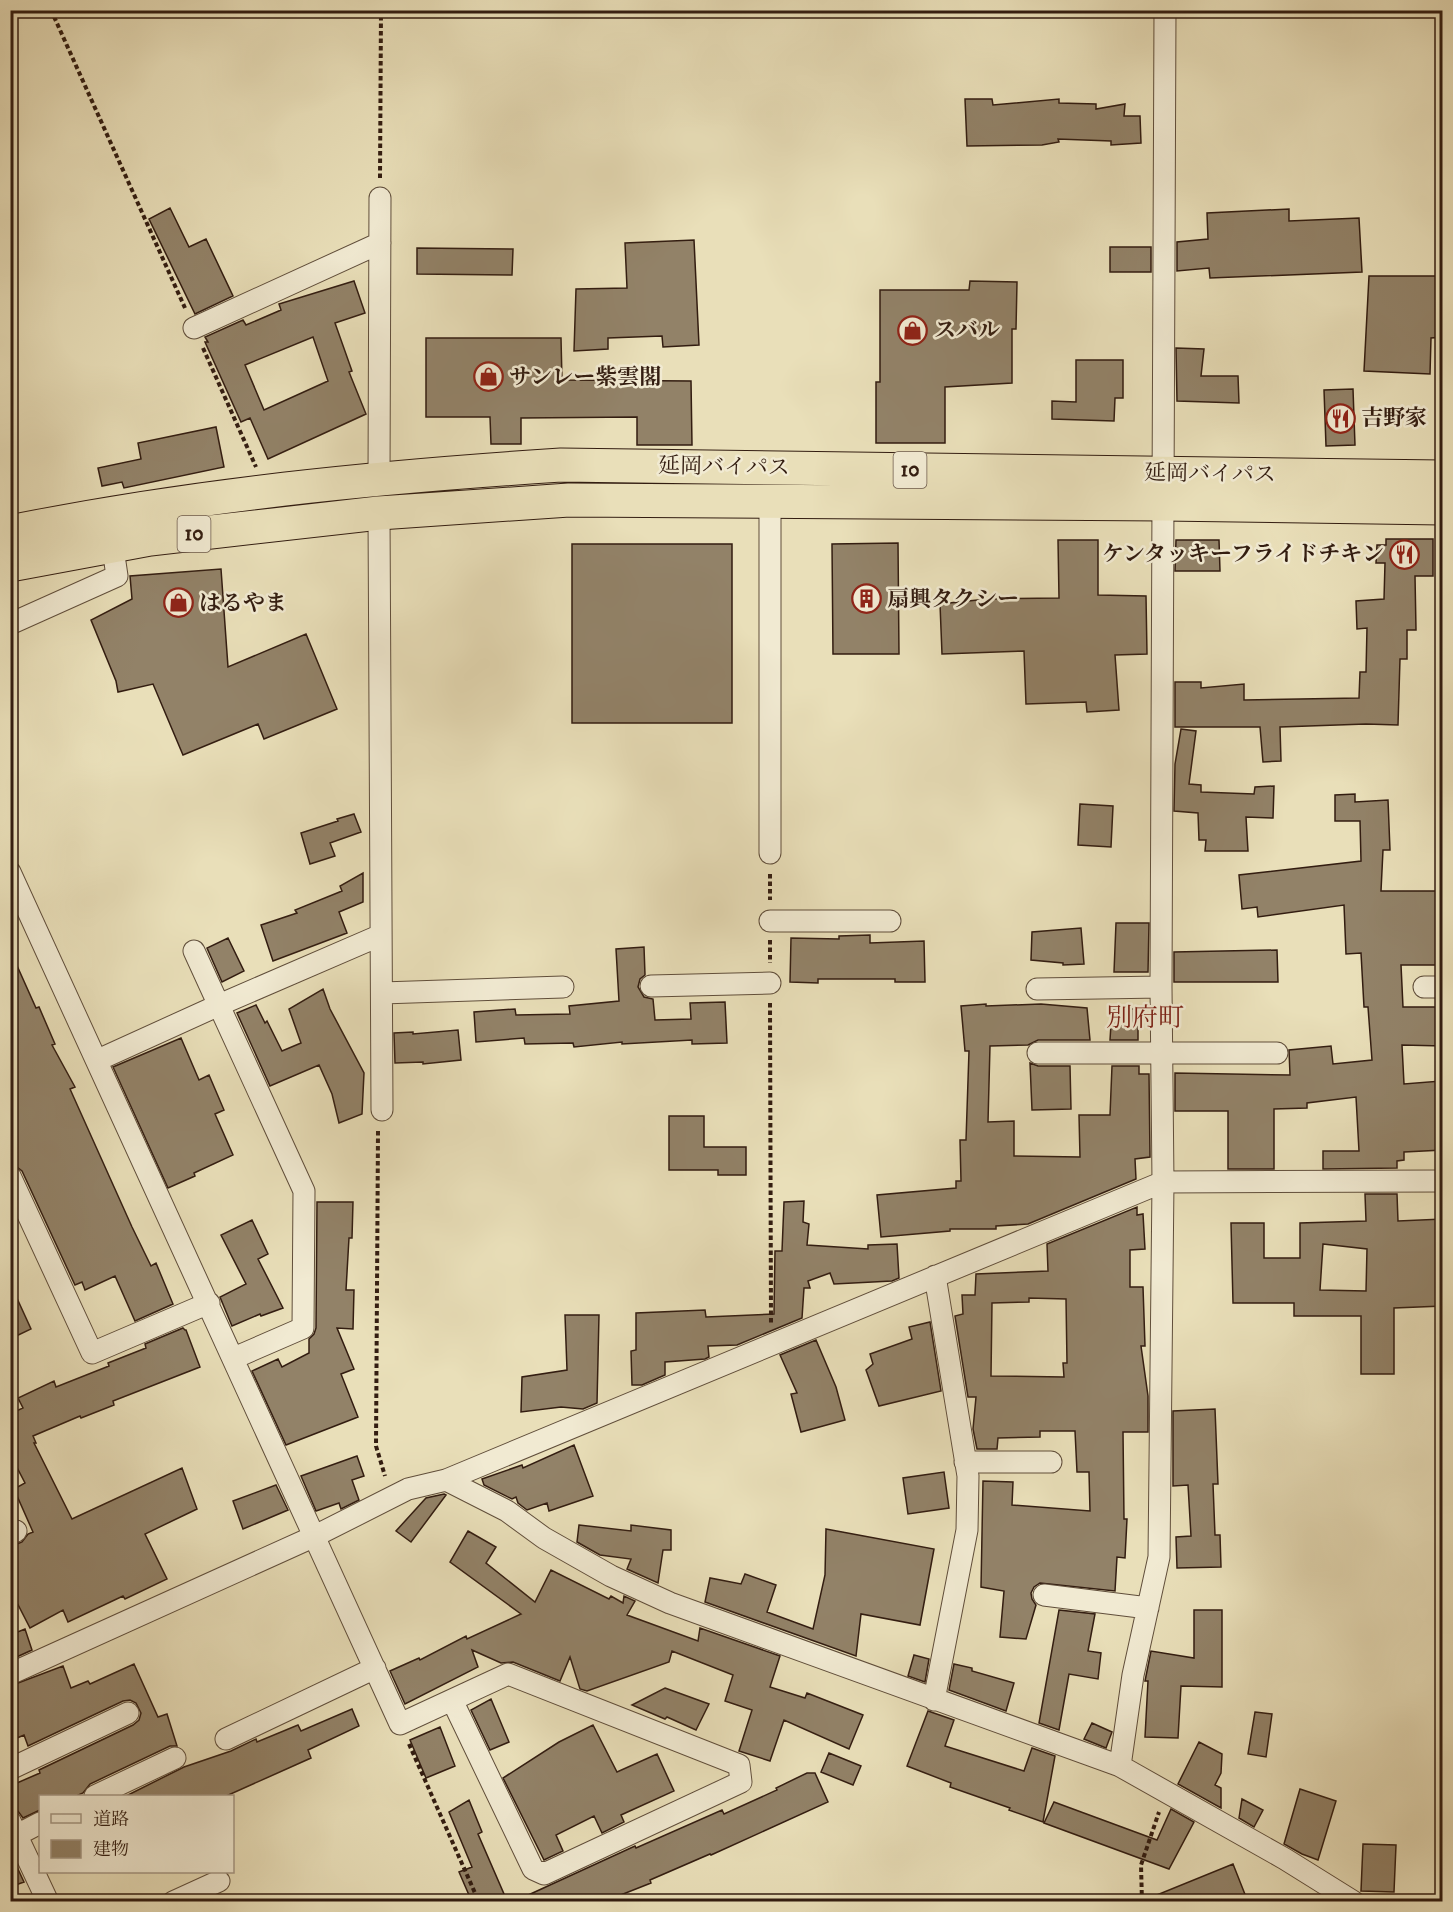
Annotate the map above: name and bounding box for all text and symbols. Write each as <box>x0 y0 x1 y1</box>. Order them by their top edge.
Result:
shop icon: スバル <box>897 314 929 346</box>
place label: スバル <box>934 317 1000 344</box>
shop icon: サンレー紫雲閣 <box>472 361 504 393</box>
place label: サンレー紫雲閣 <box>509 364 661 391</box>
restaurant icon: 吉野家 <box>1324 402 1356 434</box>
place label: 吉野家 <box>1361 405 1427 432</box>
street label: 延岡バイパス <box>658 452 790 482</box>
road number: 10 <box>894 452 926 488</box>
street label: 延岡バイパス <box>1144 459 1276 489</box>
road number: 10 <box>178 516 210 552</box>
restaurant icon: ケンタッキーフライドチキン <box>1389 538 1421 570</box>
place label: ケンタッキーフライドチキン <box>1102 541 1384 568</box>
building icon: 扇興タクシー <box>850 583 882 615</box>
place label: 扇興タクシー <box>887 586 1019 613</box>
shop icon: はるやま <box>162 587 194 619</box>
place label: はるやま <box>199 590 287 617</box>
district label: 別府町 <box>1106 1002 1184 1035</box>
legend <box>39 1795 234 1873</box>
text: 道路 <box>93 1809 129 1831</box>
text: 建物 <box>93 1839 129 1861</box>

